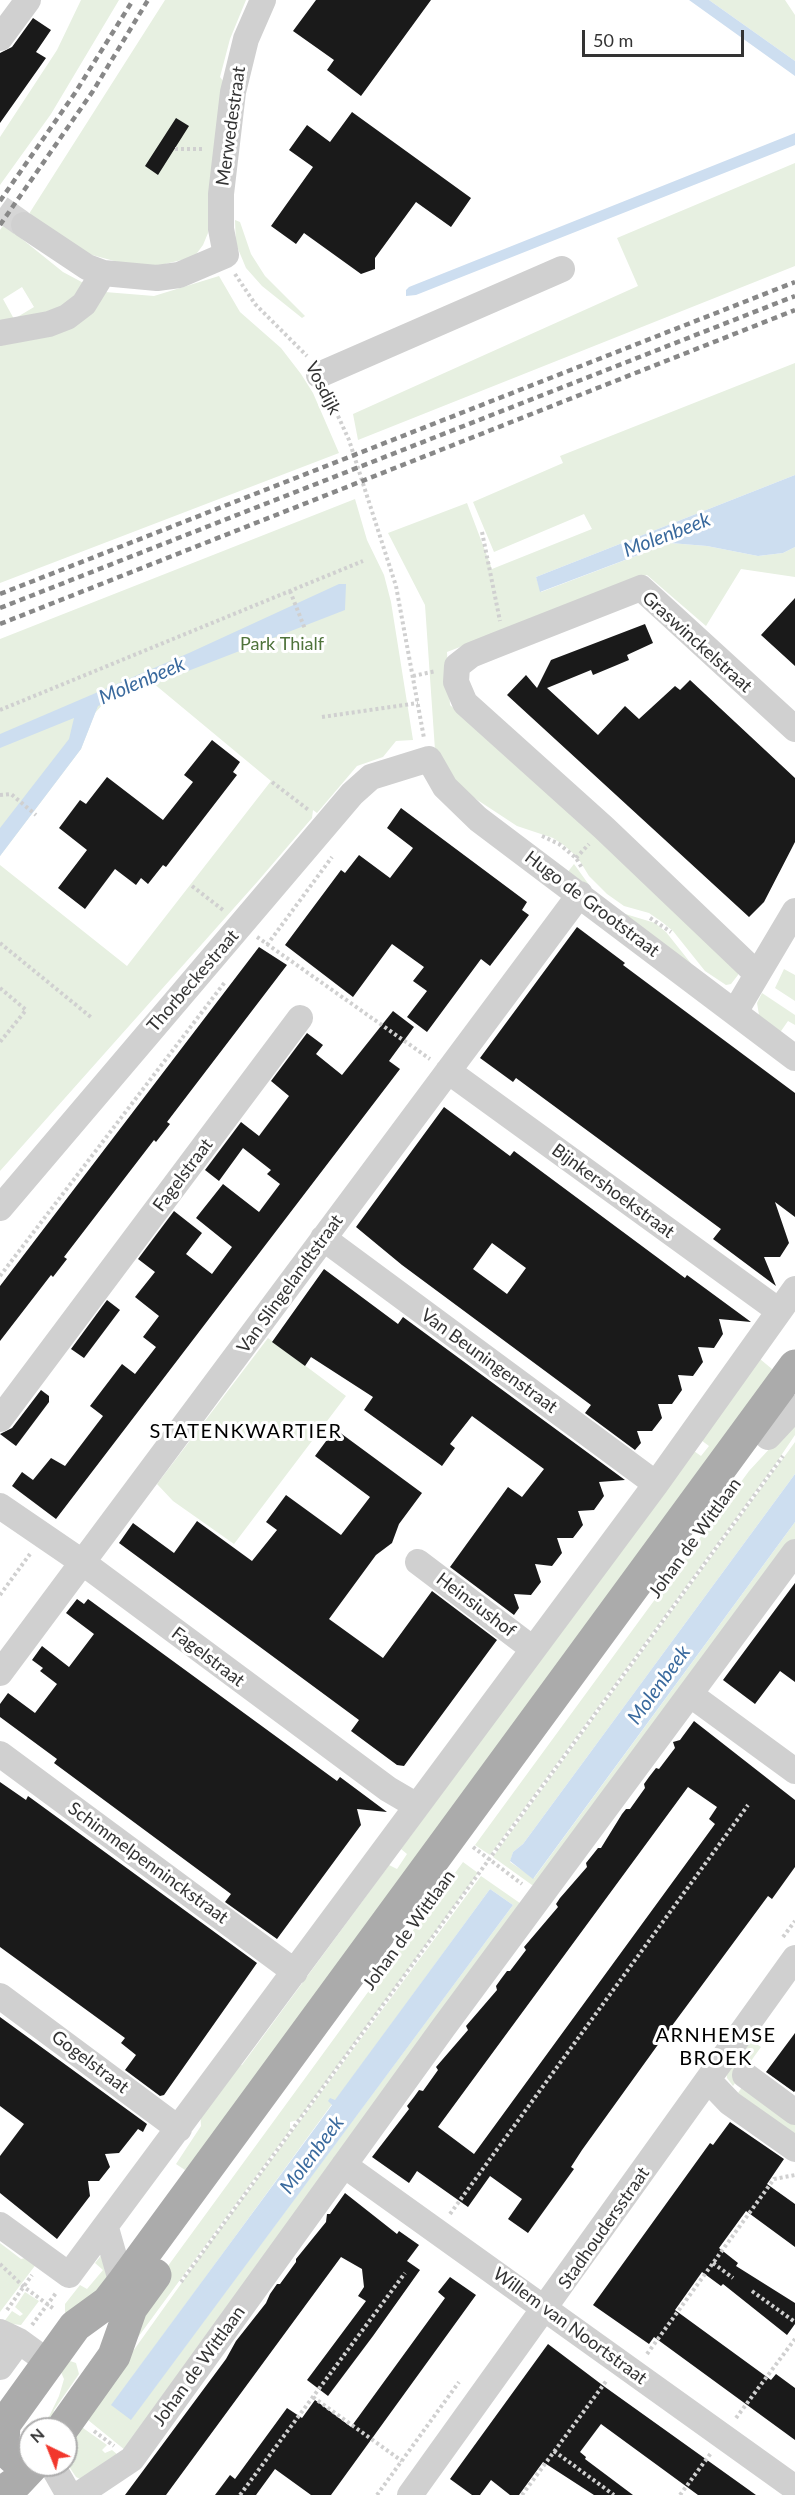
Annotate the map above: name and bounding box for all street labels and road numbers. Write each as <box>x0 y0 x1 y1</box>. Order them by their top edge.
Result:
street label: Merwedestraat <box>212 65 250 187</box>
street label: Vosdijk <box>301 358 345 418</box>
street label: Graswinckelstraat <box>638 587 756 697</box>
street label: Hugo de Grootstraat <box>521 846 663 962</box>
street label: Thorbeckestraat <box>143 925 243 1037</box>
street label: Fagelstraat <box>149 1134 217 1216</box>
street label: Bijnkershoekstraat <box>547 1139 679 1243</box>
street label: Van Slingelandtstraat <box>232 1210 348 1358</box>
street label: Van Beuningenstraat <box>416 1304 562 1418</box>
street label: Johan de Wittlaan <box>644 1474 746 1602</box>
street label: Heinsiushof <box>432 1568 520 1642</box>
street label: Fagelstraat <box>167 1623 249 1691</box>
street label: Schimmelpenninckstraat <box>64 1798 232 1928</box>
street label: Johan de Wittlaan <box>358 1866 460 1994</box>
street label: Gogelstraat <box>47 2026 133 2098</box>
street label: Stadhoudersstraat <box>554 2163 654 2293</box>
street label: Willem van Noortstraat <box>489 2263 651 2389</box>
street label: Johan de Wittlaan <box>148 2302 250 2430</box>

